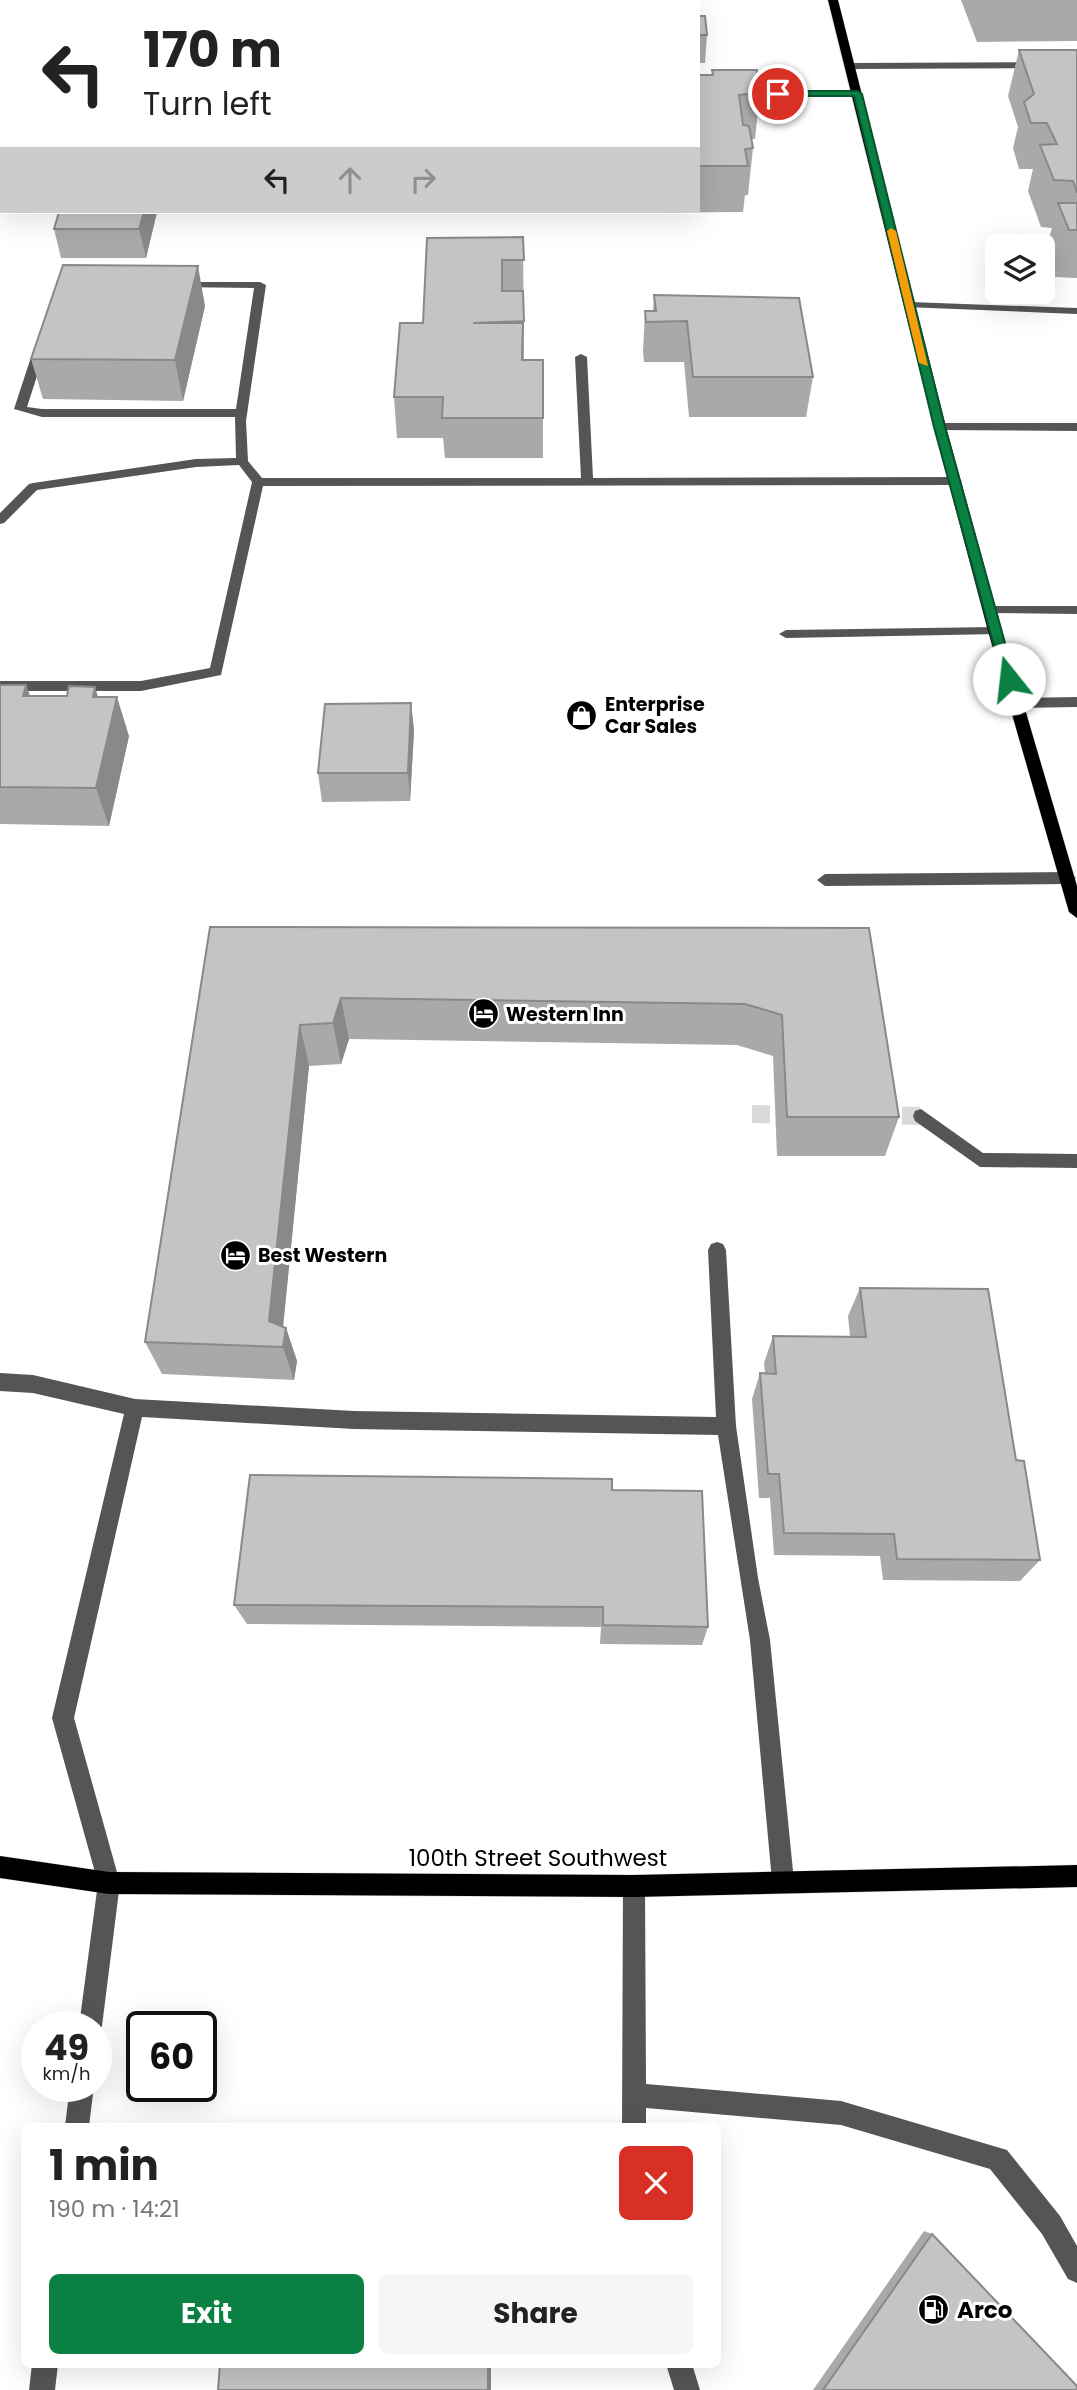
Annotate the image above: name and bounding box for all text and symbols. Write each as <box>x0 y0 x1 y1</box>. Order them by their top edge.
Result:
text: 170 m <box>143 16 282 84</box>
icon: left <box>28 28 119 119</box>
pin <box>748 64 808 124</box>
icon: arrive <box>759 75 797 113</box>
text: Turn left <box>143 81 272 126</box>
icon: left <box>258 161 296 199</box>
icon: ahead <box>331 161 369 199</box>
icon: right <box>404 161 442 199</box>
map controls <box>985 234 1055 304</box>
button: layers <box>985 234 1055 304</box>
position arrow <box>972 642 1046 716</box>
place label: Enterprise Car Sales <box>605 691 705 740</box>
shop icon: Enterprise Car Sales <box>565 698 599 732</box>
hotel icon: Western Inn <box>466 997 500 1031</box>
place label: Western Inn <box>506 1001 624 1028</box>
hotel icon: Best Western <box>218 1238 252 1272</box>
place label: Best Western <box>258 1242 387 1269</box>
street label: 100th Street Southwest <box>409 1842 667 1874</box>
speed limit sign: 60 <box>126 2011 217 2102</box>
text: 49 <box>44 2023 89 2072</box>
text: km/h <box>43 2061 90 2086</box>
text: 1 min <box>49 2136 159 2195</box>
button: close <box>619 2146 693 2220</box>
text: 190 m · 14:21 <box>49 2193 180 2225</box>
button: Exit <box>49 2274 364 2354</box>
button: Share <box>378 2274 693 2354</box>
fuel station icon: Arco <box>917 2293 951 2327</box>
place label: Arco <box>957 2294 1012 2326</box>

